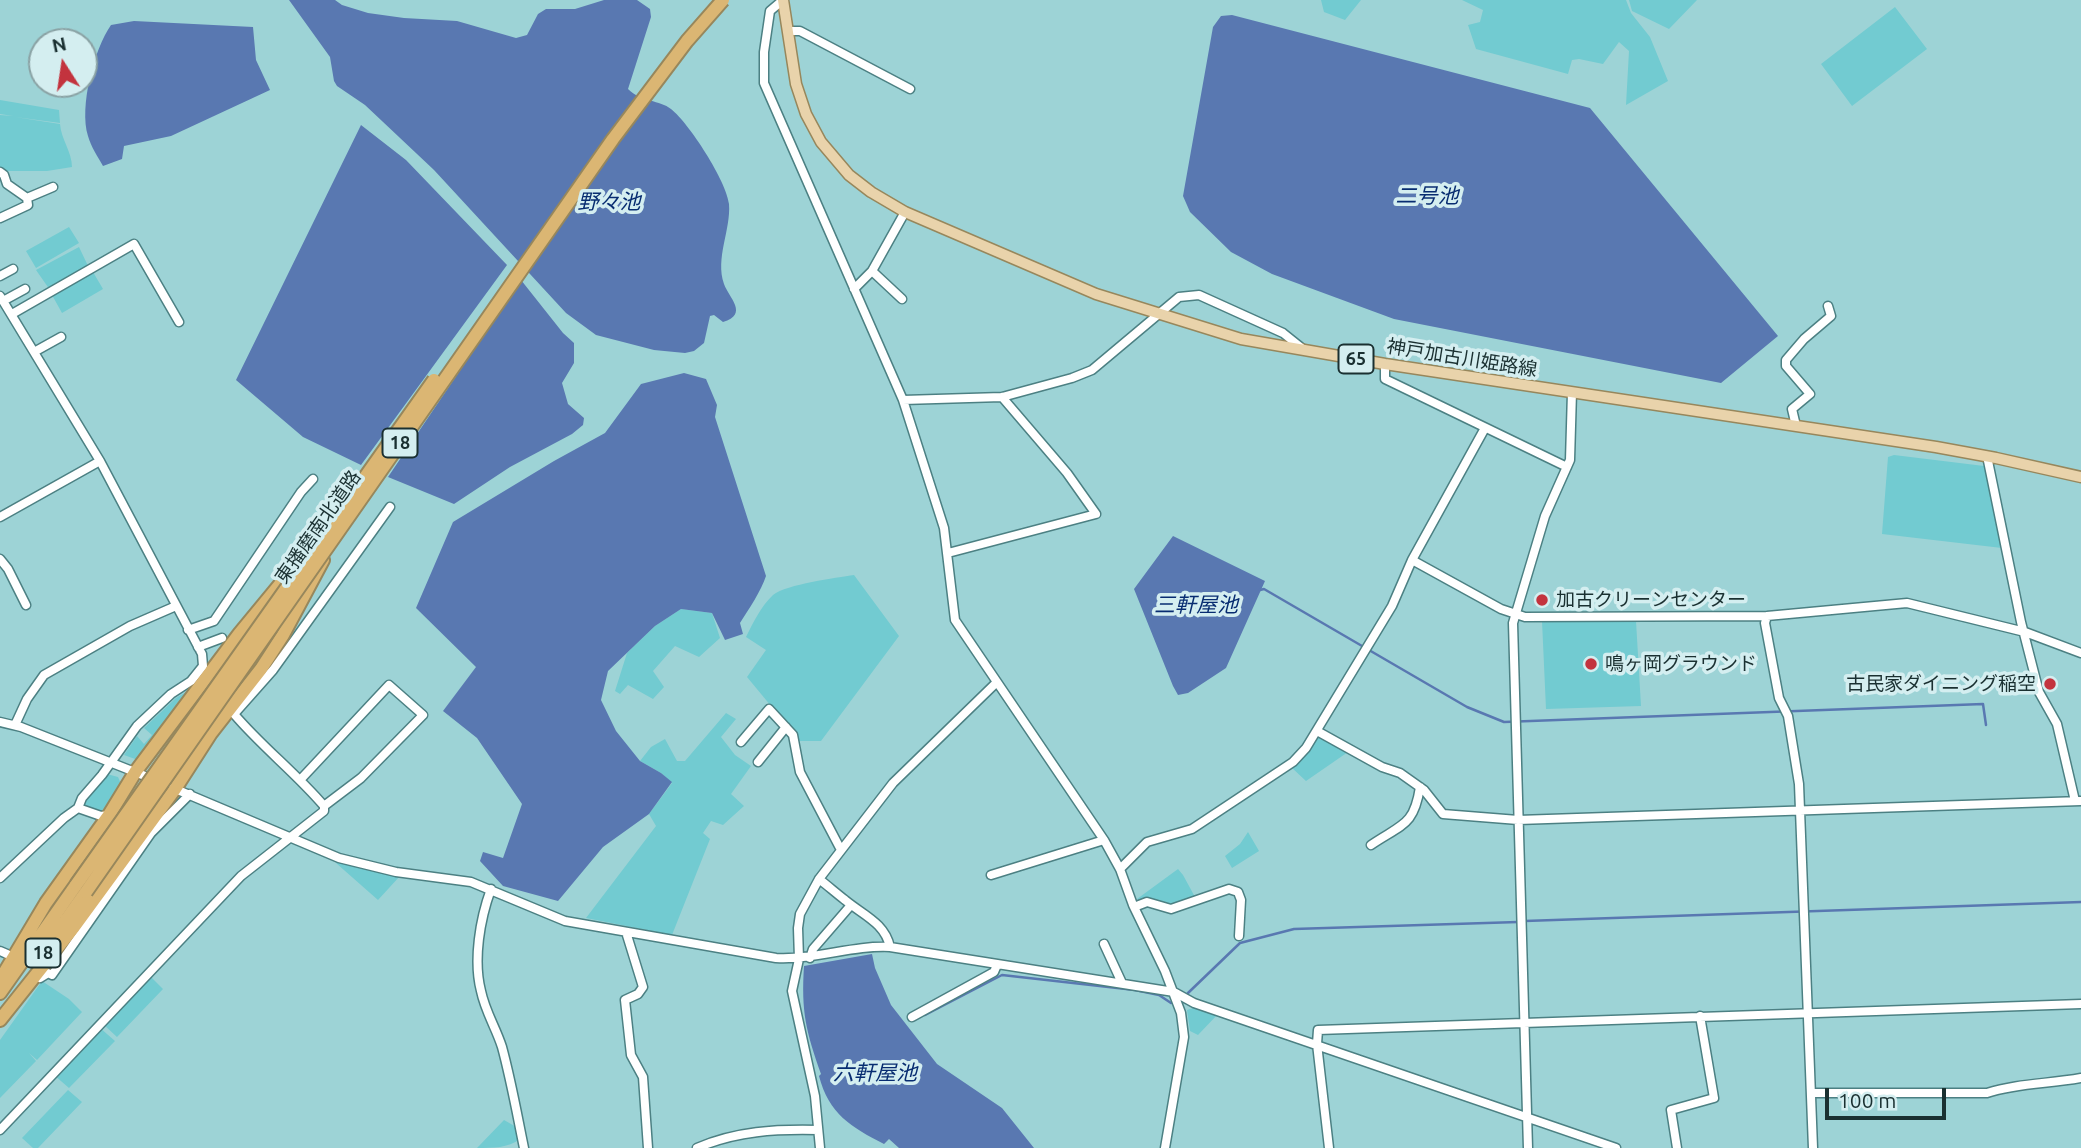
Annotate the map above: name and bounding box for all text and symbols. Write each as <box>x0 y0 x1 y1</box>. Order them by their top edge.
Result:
north arrow <box>28 28 98 98</box>
text: N <box>50 32 68 57</box>
water label: 二号池 <box>1396 183 1458 209</box>
water label: 野々池 <box>578 189 640 215</box>
street label: 神戸加古川姫路線 <box>1385 335 1539 381</box>
road number: 65 <box>1338 344 1374 374</box>
road number: 18 <box>382 428 418 458</box>
street label: 東播磨南北道路 <box>271 466 365 588</box>
place label: 加古クリーンセンター <box>1556 589 1746 611</box>
water label: 三軒屋池 <box>1154 592 1238 618</box>
marker: 加古クリーンセンター <box>1534 592 1550 608</box>
place label: 鳴ヶ岡グラウンド <box>1605 653 1757 675</box>
marker: 鳴ヶ岡グラウンド <box>1583 656 1599 672</box>
place label: 古民家ダイニング稲空 <box>1846 673 2036 695</box>
marker: 古民家ダイニング稲空 <box>2042 676 2058 692</box>
road number: 18 <box>26 938 60 968</box>
water label: 六軒屋池 <box>833 1060 917 1086</box>
scale bar <box>1829 1074 1950 1118</box>
text: 100 m <box>1838 1088 1896 1112</box>

